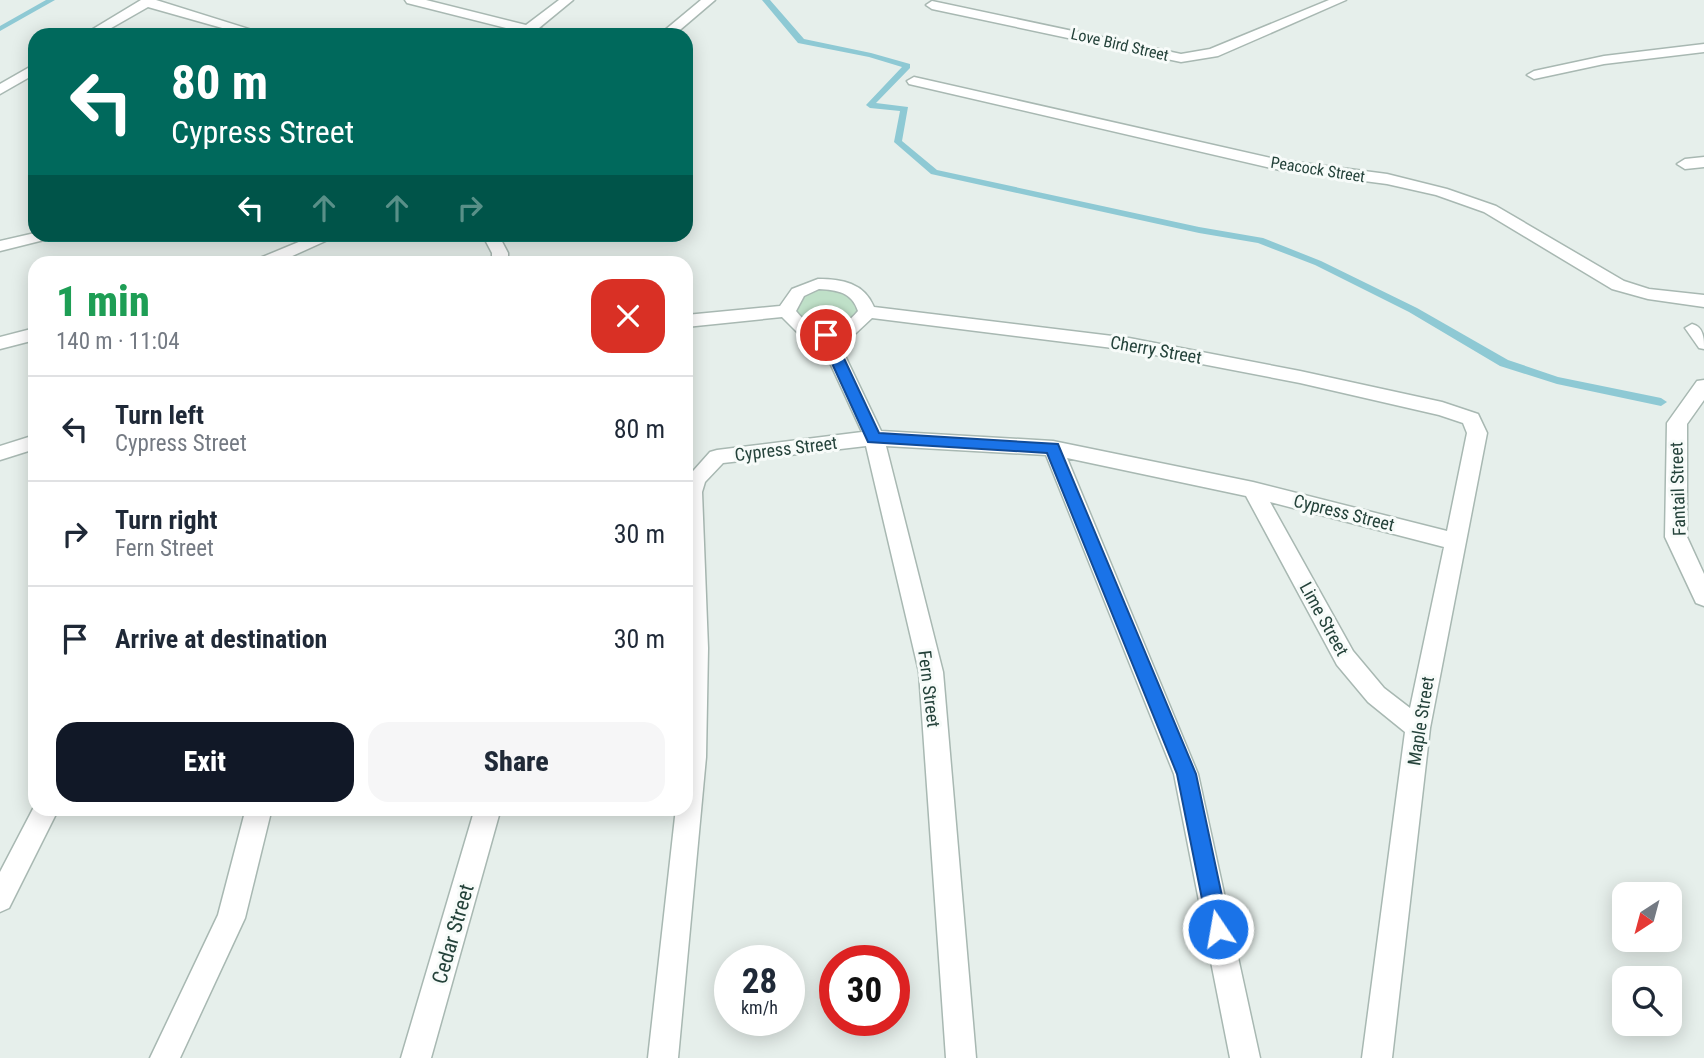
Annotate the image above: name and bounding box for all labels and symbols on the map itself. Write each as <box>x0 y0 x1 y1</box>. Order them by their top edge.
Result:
street label: Love Bird Street <box>1069 24 1171 65</box>
street label: Peacock Street <box>1269 153 1367 186</box>
pin <box>796 305 856 365</box>
street label: Cherry Street <box>1109 331 1203 368</box>
street label: Cypress Street <box>734 432 838 465</box>
street label: Fantail Street <box>1665 442 1690 536</box>
street label: Cypress Street <box>1292 490 1397 535</box>
street label: Lime Street <box>1296 578 1353 659</box>
street label: Fern Street <box>914 649 945 729</box>
street label: Maple Street <box>1403 675 1438 767</box>
street label: Cedar Street <box>427 881 479 987</box>
north arrow <box>1612 882 1682 952</box>
position arrow <box>1181 892 1255 966</box>
speed limit sign: 30 <box>819 945 910 1036</box>

